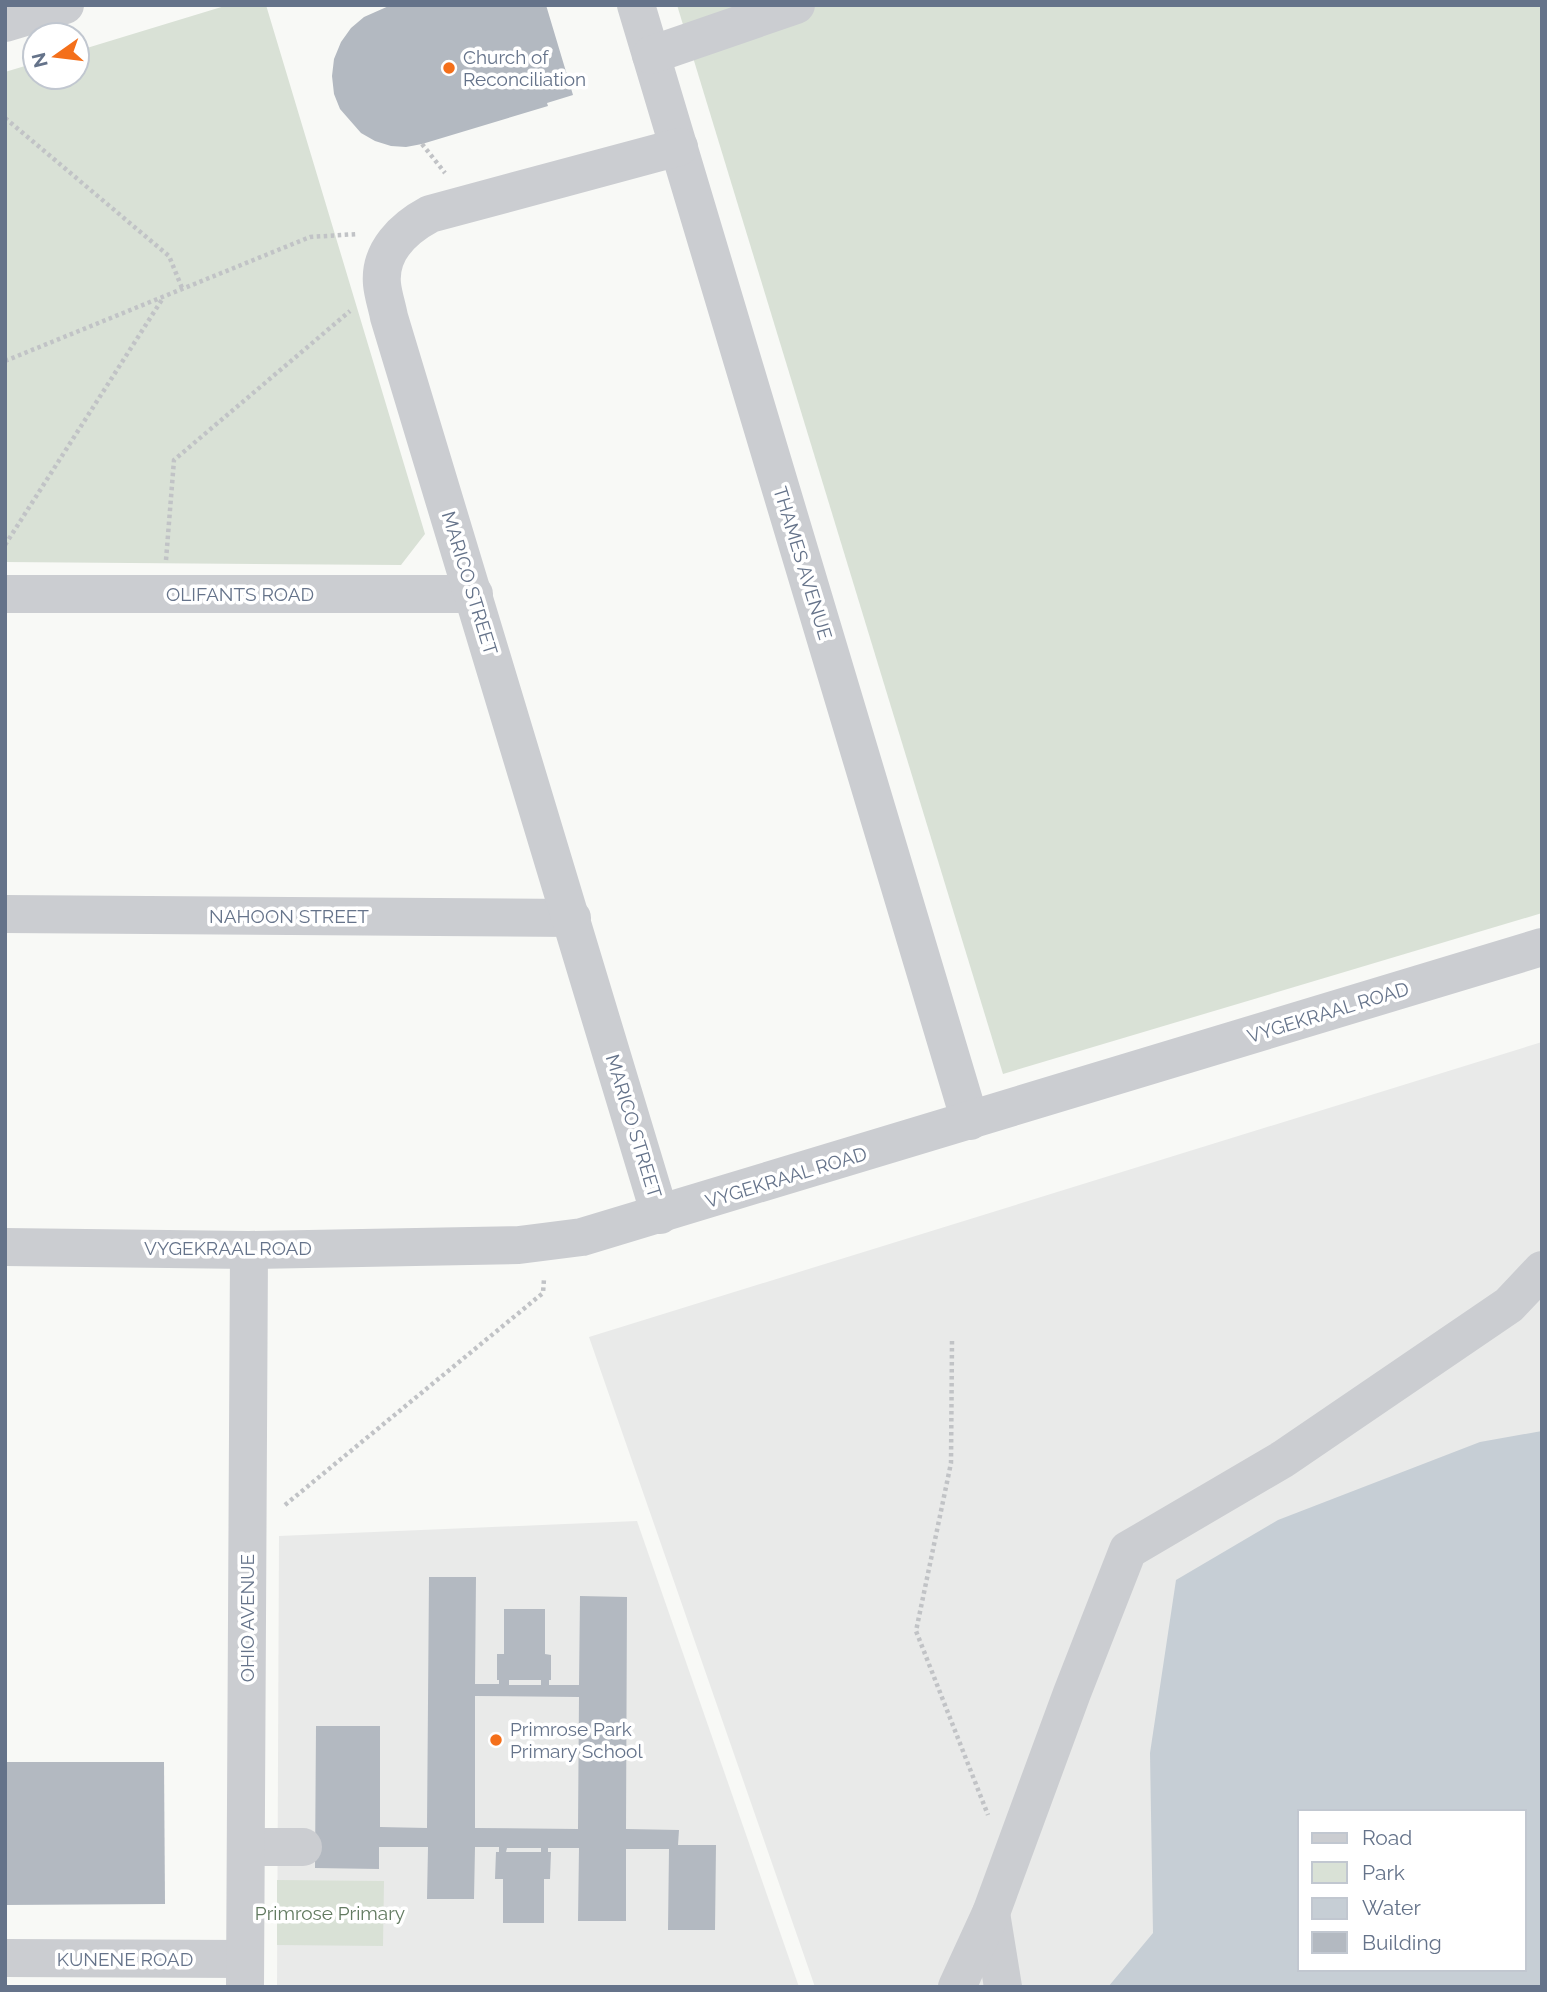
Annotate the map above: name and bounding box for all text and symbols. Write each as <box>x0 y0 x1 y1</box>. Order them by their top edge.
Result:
north arrow <box>21 21 91 91</box>
place label: Church of Reconciliation <box>463 46 586 90</box>
text: N <box>27 50 52 70</box>
marker: Church of Reconciliation <box>441 60 457 76</box>
street label: THAMES AVENUE <box>769 484 837 642</box>
street label: MARICO STREET <box>438 509 502 658</box>
street label: OLIFANTS ROAD <box>166 583 314 605</box>
street label: NAHOON STREET <box>209 905 369 927</box>
street label: VYGEKRAAL ROAD <box>1245 977 1411 1047</box>
street label: MARICO STREET <box>602 1052 666 1201</box>
street label: VYGEKRAAL ROAD <box>703 1142 869 1212</box>
street label: VYGEKRAAL ROAD <box>144 1237 312 1259</box>
street label: OHIO AVENUE <box>236 1554 258 1682</box>
place label: Primrose Park Primary School <box>510 1718 643 1762</box>
marker: Primrose Park Primary School <box>488 1732 504 1748</box>
legend <box>1298 1810 1526 1971</box>
text: Road <box>1362 1825 1412 1850</box>
text: Park <box>1362 1860 1405 1885</box>
text: Water <box>1362 1895 1421 1920</box>
park label: Primrose Primary <box>255 1902 405 1924</box>
text: Building <box>1362 1930 1442 1955</box>
street label: KUNENE ROAD <box>57 1948 193 1970</box>

